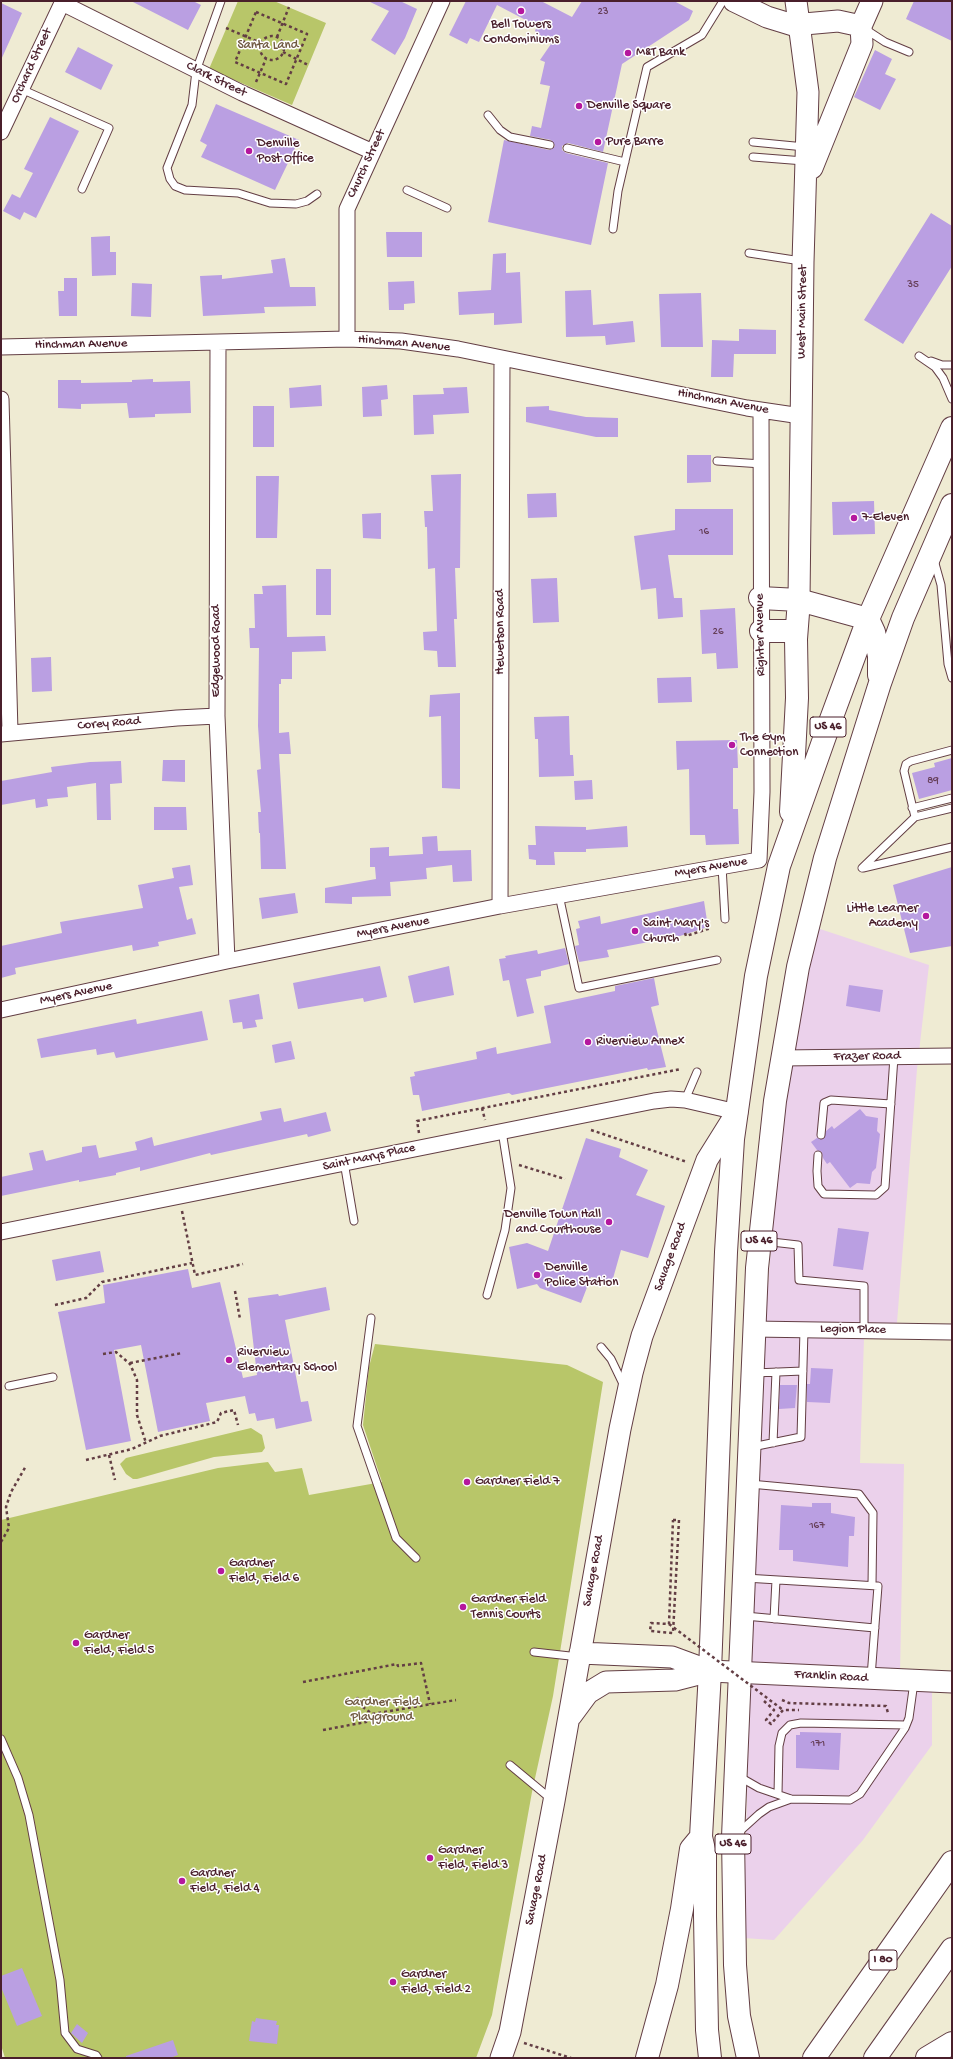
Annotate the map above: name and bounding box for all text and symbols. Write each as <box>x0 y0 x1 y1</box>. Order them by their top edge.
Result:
house number: 23 <box>597 5 609 19</box>
marker: Bell Towers Condominiums <box>516 6 526 16</box>
place label: Bell Towers Condominiums <box>483 17 559 48</box>
street label: Orchard Street <box>8 26 56 106</box>
park label: Santa Land <box>238 38 298 54</box>
place label: M&T Bank <box>636 45 685 61</box>
marker: M&T Bank <box>623 48 633 58</box>
street label: Clark Street <box>183 59 249 101</box>
place label: Denville Square <box>587 98 671 114</box>
marker: Denville Square <box>574 101 584 111</box>
street label: Church Street <box>344 127 390 201</box>
place label: Pure Barre <box>606 134 663 150</box>
place label: Denville Post Office <box>257 136 314 167</box>
marker: Pure Barre <box>593 137 603 147</box>
marker: Denville Post Office <box>244 146 254 156</box>
street label: West Main Street <box>794 265 812 359</box>
house number: 35 <box>907 278 919 292</box>
street label: Hinchman Avenue <box>357 332 451 356</box>
street label: Hinchman Avenue <box>35 336 127 354</box>
street label: Hinchman Avenue <box>676 386 770 418</box>
place label: 7-Eleven <box>862 510 909 526</box>
marker: 7-Eleven <box>849 513 859 523</box>
house number: 16 <box>699 525 709 539</box>
street label: Hewetson Road <box>493 589 509 675</box>
street label: Righter Avenue <box>752 593 770 677</box>
street label: Edgewood Road <box>209 605 225 697</box>
house number: 26 <box>713 625 723 639</box>
street label: Corey Road <box>77 713 141 735</box>
road number: US 46 <box>810 717 846 737</box>
place label: The Gym Connection <box>740 730 798 761</box>
marker: The Gym Connection <box>727 740 737 750</box>
house number: 89 <box>927 774 939 788</box>
street label: Myers Avenue <box>673 854 749 882</box>
place label: Little Learner Academy <box>846 901 918 932</box>
marker: Little Learner Academy <box>921 911 931 921</box>
street label: Myers Avenue <box>355 913 431 943</box>
place label: Saint Mary's Church <box>643 916 709 947</box>
marker: Saint Mary's Church <box>630 926 640 936</box>
street label: Myers Avenue <box>38 979 114 1009</box>
place label: Riverview Annex <box>596 1034 685 1050</box>
marker: Riverview Annex <box>583 1037 593 1047</box>
street label: Frazer Road <box>833 1049 901 1065</box>
street label: Saint Marys Place <box>321 1141 417 1175</box>
place label: Denville Town Hall and Courthouse <box>504 1207 601 1238</box>
marker: Denville Town Hall and Courthouse <box>604 1217 614 1227</box>
street label: Savage Road <box>651 1221 691 1293</box>
road number: US 46 <box>741 1231 777 1251</box>
place label: Denville Police Station <box>545 1260 618 1291</box>
marker: Denville Police Station <box>532 1270 542 1280</box>
street label: Legion Place <box>820 1322 886 1338</box>
place label: Riverview Elementary School <box>237 1345 337 1376</box>
marker: Riverview Elementary School <box>224 1355 234 1365</box>
place label: Gardner Field 7 <box>475 1474 560 1490</box>
marker: Gardner Field 7 <box>462 1477 472 1487</box>
house number: 167 <box>809 1519 825 1533</box>
street label: Savage Road <box>580 1534 608 1608</box>
place label: Gardner Field, Field 6 <box>229 1556 299 1587</box>
marker: Gardner Field, Field 6 <box>216 1566 226 1576</box>
place label: Gardner Field Tennis Courts <box>471 1592 546 1623</box>
marker: Gardner Field Tennis Courts <box>458 1602 468 1612</box>
place label: Gardner Field, Field 5 <box>84 1628 154 1659</box>
marker: Gardner Field, Field 5 <box>71 1638 81 1648</box>
street label: Franklin Road <box>794 1667 868 1687</box>
park label: Gardner Field Playground <box>345 1695 419 1726</box>
house number: 171 <box>811 1737 825 1751</box>
road number: US 46 <box>715 1834 751 1854</box>
place label: Gardner Field, Field 3 <box>438 1843 508 1874</box>
marker: Gardner Field, Field 3 <box>425 1853 435 1863</box>
street label: Savage Road <box>522 1853 552 1927</box>
place label: Gardner Field, Field 4 <box>190 1866 260 1897</box>
marker: Gardner Field, Field 4 <box>177 1876 187 1886</box>
road number: I 80 <box>869 1950 897 1970</box>
place label: Gardner Field, Field 2 <box>401 1967 471 1998</box>
marker: Gardner Field, Field 2 <box>388 1977 398 1987</box>

